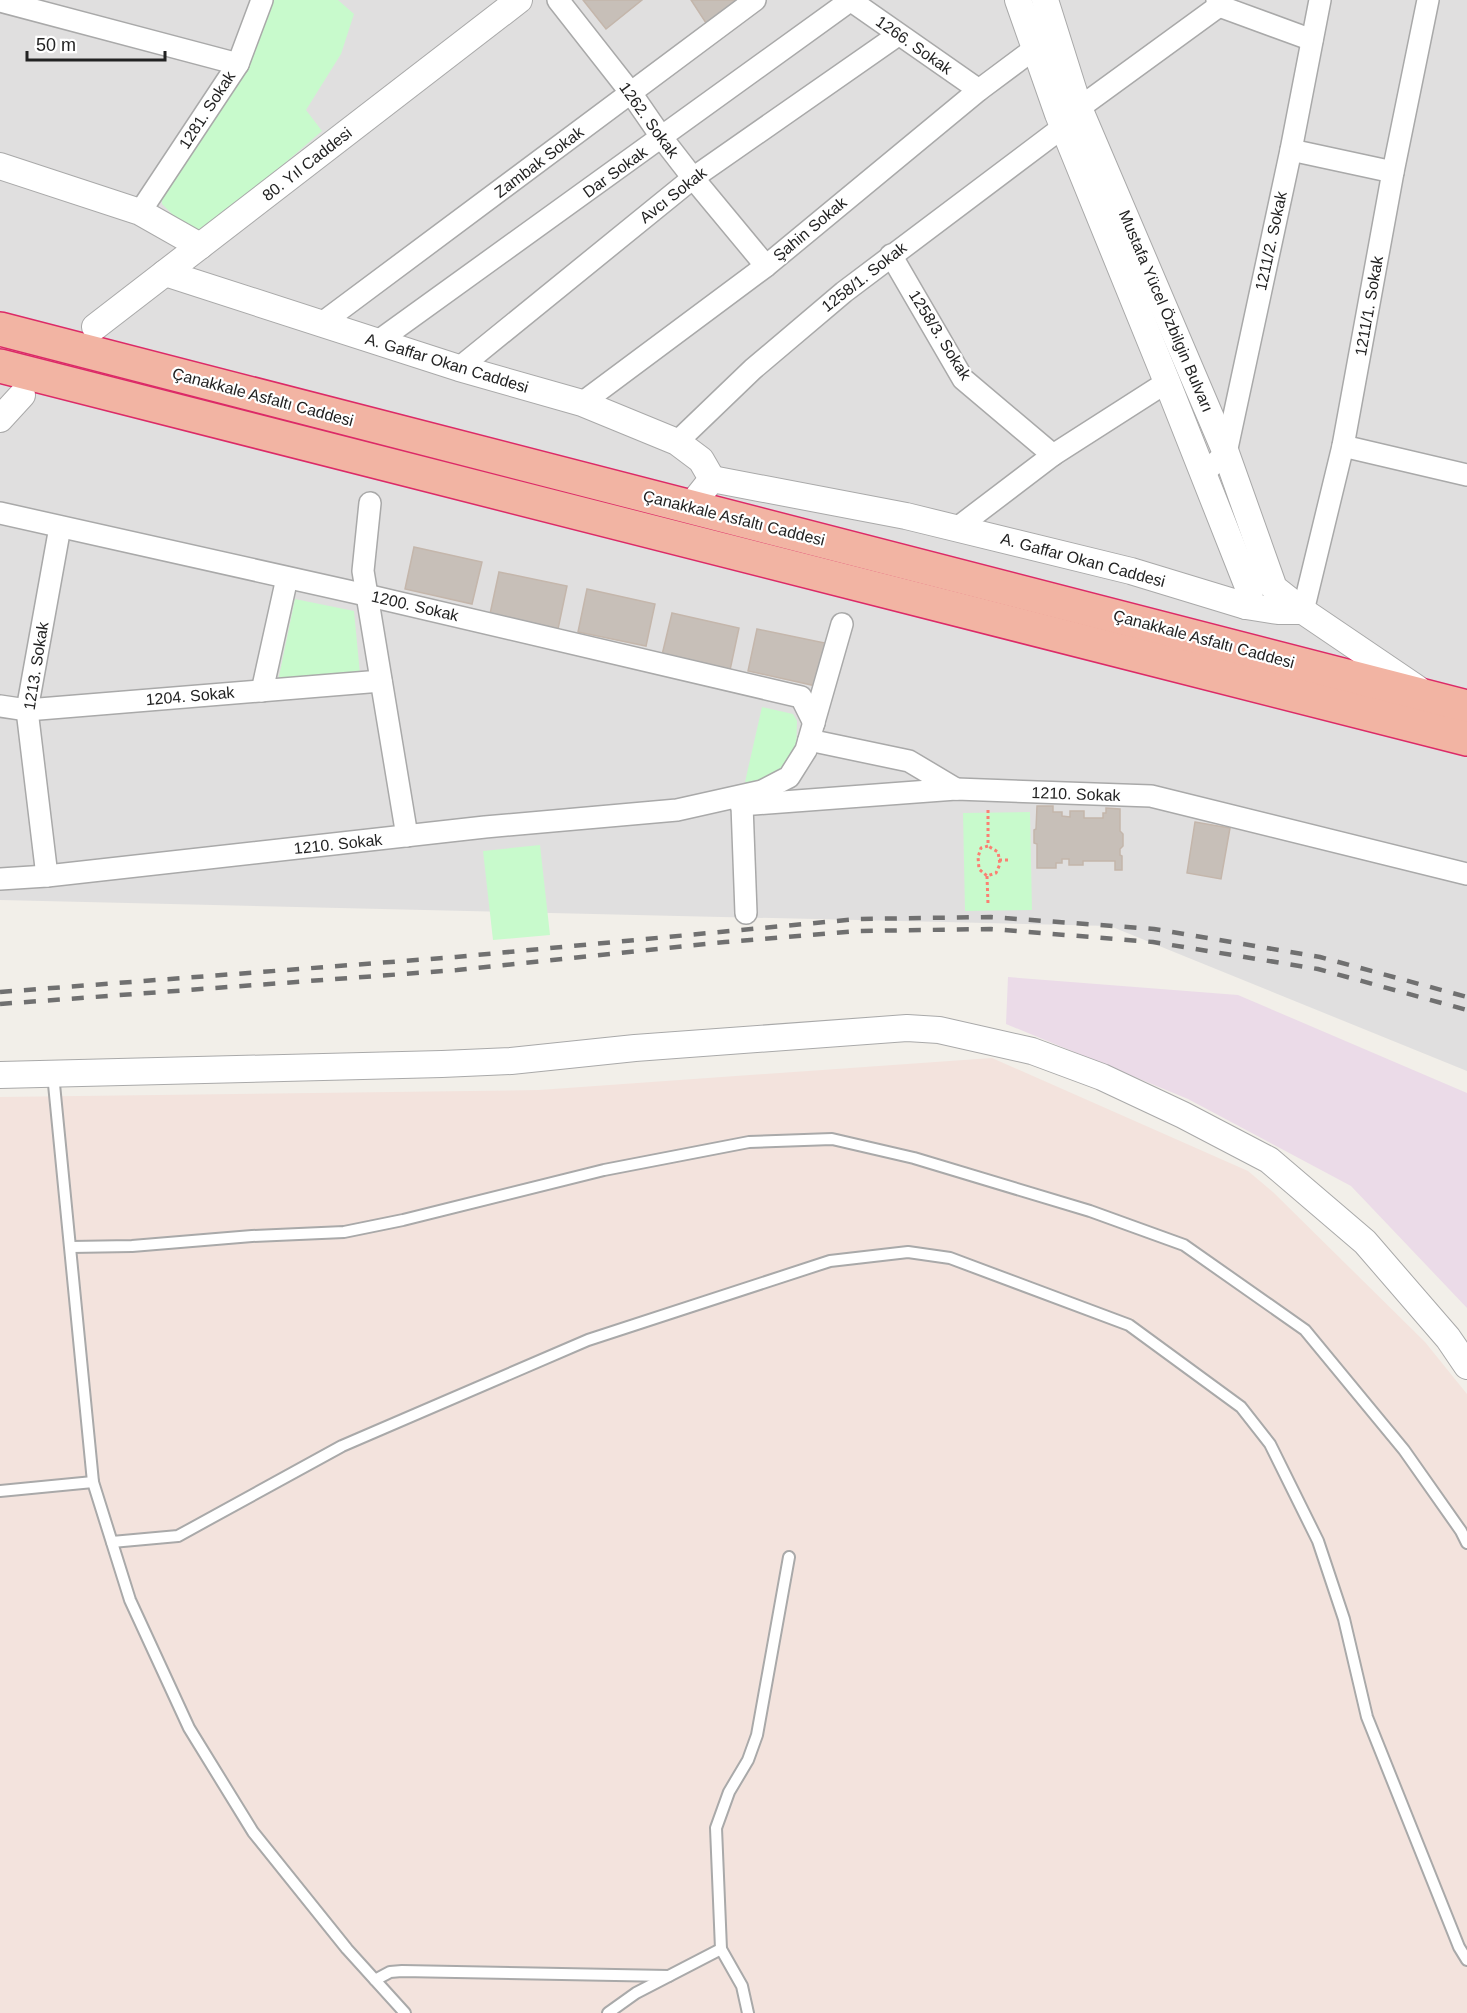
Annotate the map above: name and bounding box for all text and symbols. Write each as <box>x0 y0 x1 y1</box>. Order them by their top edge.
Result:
street label: 1266. Sokak <box>873 13 956 78</box>
scale bar <box>27 24 165 62</box>
text: 50 m <box>36 35 76 55</box>
street label: 1281. Sokak <box>176 67 239 152</box>
street label: 1262. Sokak <box>616 79 683 162</box>
street label: Zambak Sokak <box>491 123 588 201</box>
street label: 80. Yıl Caddesi <box>259 124 355 204</box>
street label: Dar Sokak <box>580 143 651 201</box>
street label: Avcı Sokak <box>636 163 710 226</box>
street label: 1211/2. Sokak <box>1252 189 1290 292</box>
street label: Şahin Sokak <box>770 193 851 264</box>
street label: Mustafa Yücel Özbilgin Bulvarı <box>1116 208 1216 414</box>
street label: 1258/1. Sokak <box>818 238 910 315</box>
street label: 1211/1. Sokak <box>1352 254 1386 357</box>
street label: 1258/3. Sokak <box>906 287 975 384</box>
street label: A. Gaffar Okan Caddesi <box>363 330 531 396</box>
street label: Çanakkale Asfaltı Caddesi <box>171 365 355 429</box>
street label: Çanakkale Asfaltı Caddesi <box>641 487 827 549</box>
street label: A. Gaffar Okan Caddesi <box>999 530 1167 590</box>
street label: 1200. Sokak <box>370 588 461 625</box>
street label: Çanakkale Asfaltı Caddesi <box>1112 607 1296 671</box>
street label: 1213. Sokak <box>21 620 52 711</box>
street label: 1204. Sokak <box>145 684 236 708</box>
street label: 1210. Sokak <box>1031 784 1122 804</box>
street label: 1210. Sokak <box>293 831 384 857</box>

